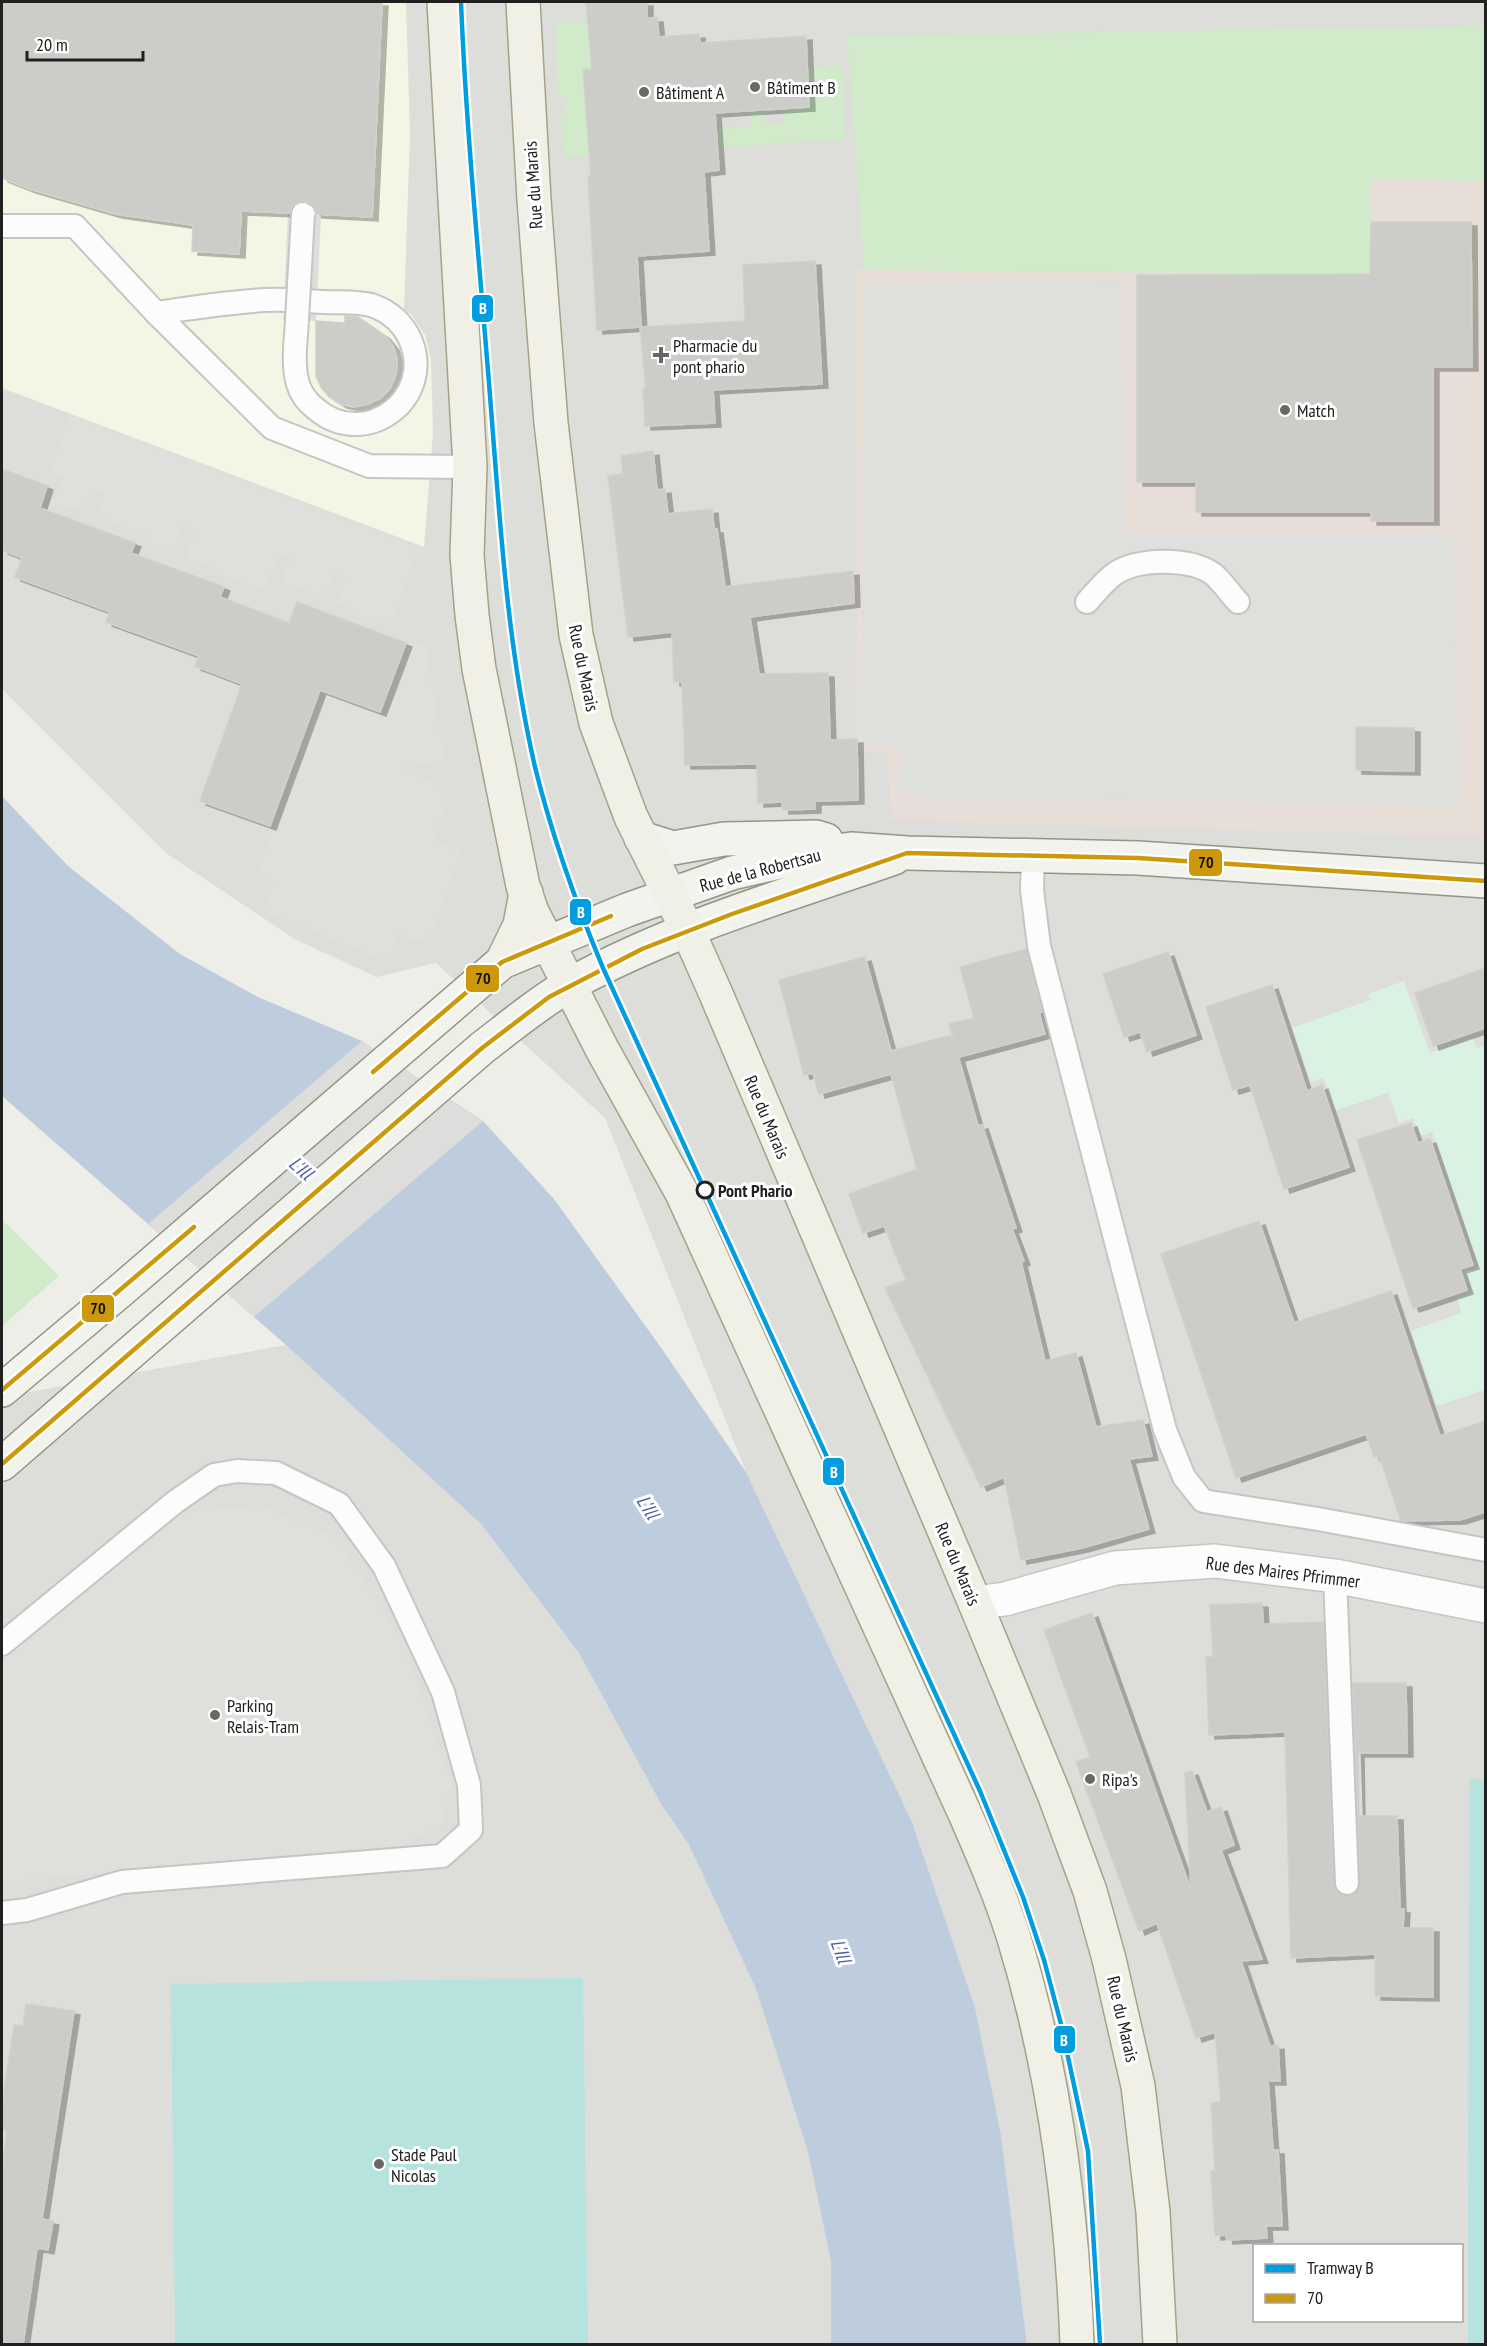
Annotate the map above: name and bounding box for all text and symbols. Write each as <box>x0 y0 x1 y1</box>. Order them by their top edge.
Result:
scale bar <box>27 24 142 62</box>
text: 20 m <box>36 33 68 56</box>
place label: Bâtiment B <box>767 76 836 99</box>
marker: Bâtiment B <box>748 80 762 94</box>
place label: Bâtiment A <box>656 81 725 104</box>
marker: Bâtiment A <box>637 85 651 99</box>
street label: Rue du Marais <box>518 140 548 230</box>
line badge: B <box>471 294 494 323</box>
text: B <box>479 298 487 318</box>
place label: Pharmacie du pont phario <box>673 334 757 378</box>
marker: Pharmacie du pont phario <box>654 348 668 362</box>
place label: Match <box>1297 399 1335 422</box>
marker: Match <box>1278 403 1292 417</box>
street label: Rue du Marais <box>564 623 604 713</box>
street label: Rue de la Robertsau <box>697 843 823 897</box>
line badge: 70 <box>1188 848 1223 877</box>
text: 70 <box>1198 852 1214 872</box>
line badge: B <box>569 898 592 926</box>
text: B <box>577 902 585 922</box>
line badge: 70 <box>465 964 500 993</box>
text: 70 <box>475 968 491 988</box>
street label: Rue du Marais <box>739 1072 795 1162</box>
water label: L'Ill <box>283 1150 320 1187</box>
place label: Pont Phario <box>718 1179 793 1202</box>
marker: Pont Phario <box>696 1181 714 1199</box>
line badge: 70 <box>81 1294 115 1323</box>
text: 70 <box>90 1298 106 1318</box>
line badge: B <box>822 1457 845 1486</box>
text: B <box>830 1462 838 1482</box>
water label: L'Ill <box>631 1490 667 1526</box>
street label: Rue du Marais <box>930 1519 986 1609</box>
street label: Rue des Maires Pfrimmer <box>1205 1551 1361 1593</box>
place label: Parking Relais-Tram <box>227 1694 299 1738</box>
marker: Parking Relais-Tram <box>208 1708 222 1722</box>
place label: Ripa's <box>1102 1768 1138 1791</box>
marker: Ripa's <box>1083 1772 1097 1786</box>
water label: L'Ill <box>825 1935 858 1969</box>
street label: Rue du Marais <box>1102 1974 1144 2064</box>
line badge: B <box>1053 2025 1076 2054</box>
text: B <box>1060 2030 1068 2050</box>
place label: Stade Paul Nicolas <box>391 2143 458 2187</box>
marker: Stade Paul Nicolas <box>372 2157 386 2171</box>
legend <box>1253 2244 1463 2322</box>
text: Tramway B <box>1307 2256 1374 2279</box>
text: 70 <box>1307 2286 1323 2309</box>

